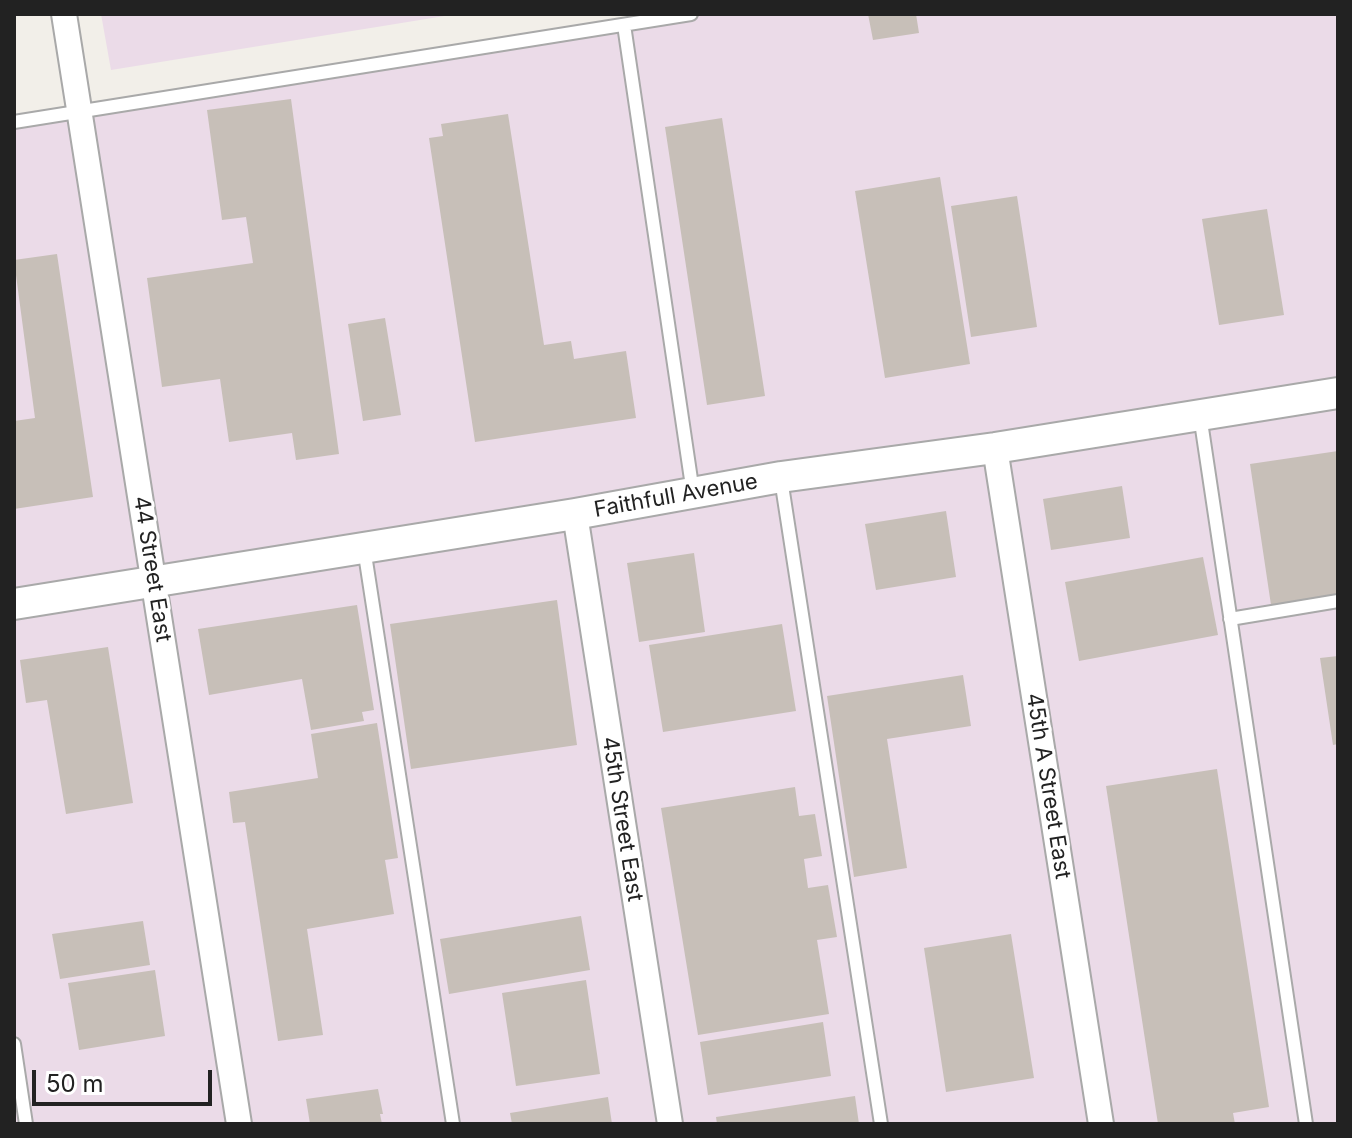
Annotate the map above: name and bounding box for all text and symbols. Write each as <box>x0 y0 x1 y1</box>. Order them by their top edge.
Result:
street label: Faithfull Avenue <box>592 469 760 523</box>
street label: 44 Street East <box>127 494 177 644</box>
street label: 45th A Street East <box>1020 691 1076 881</box>
street label: 45th Street East <box>596 735 648 903</box>
scale bar <box>36 1054 216 1104</box>
text: 50 m <box>46 1069 104 1098</box>

